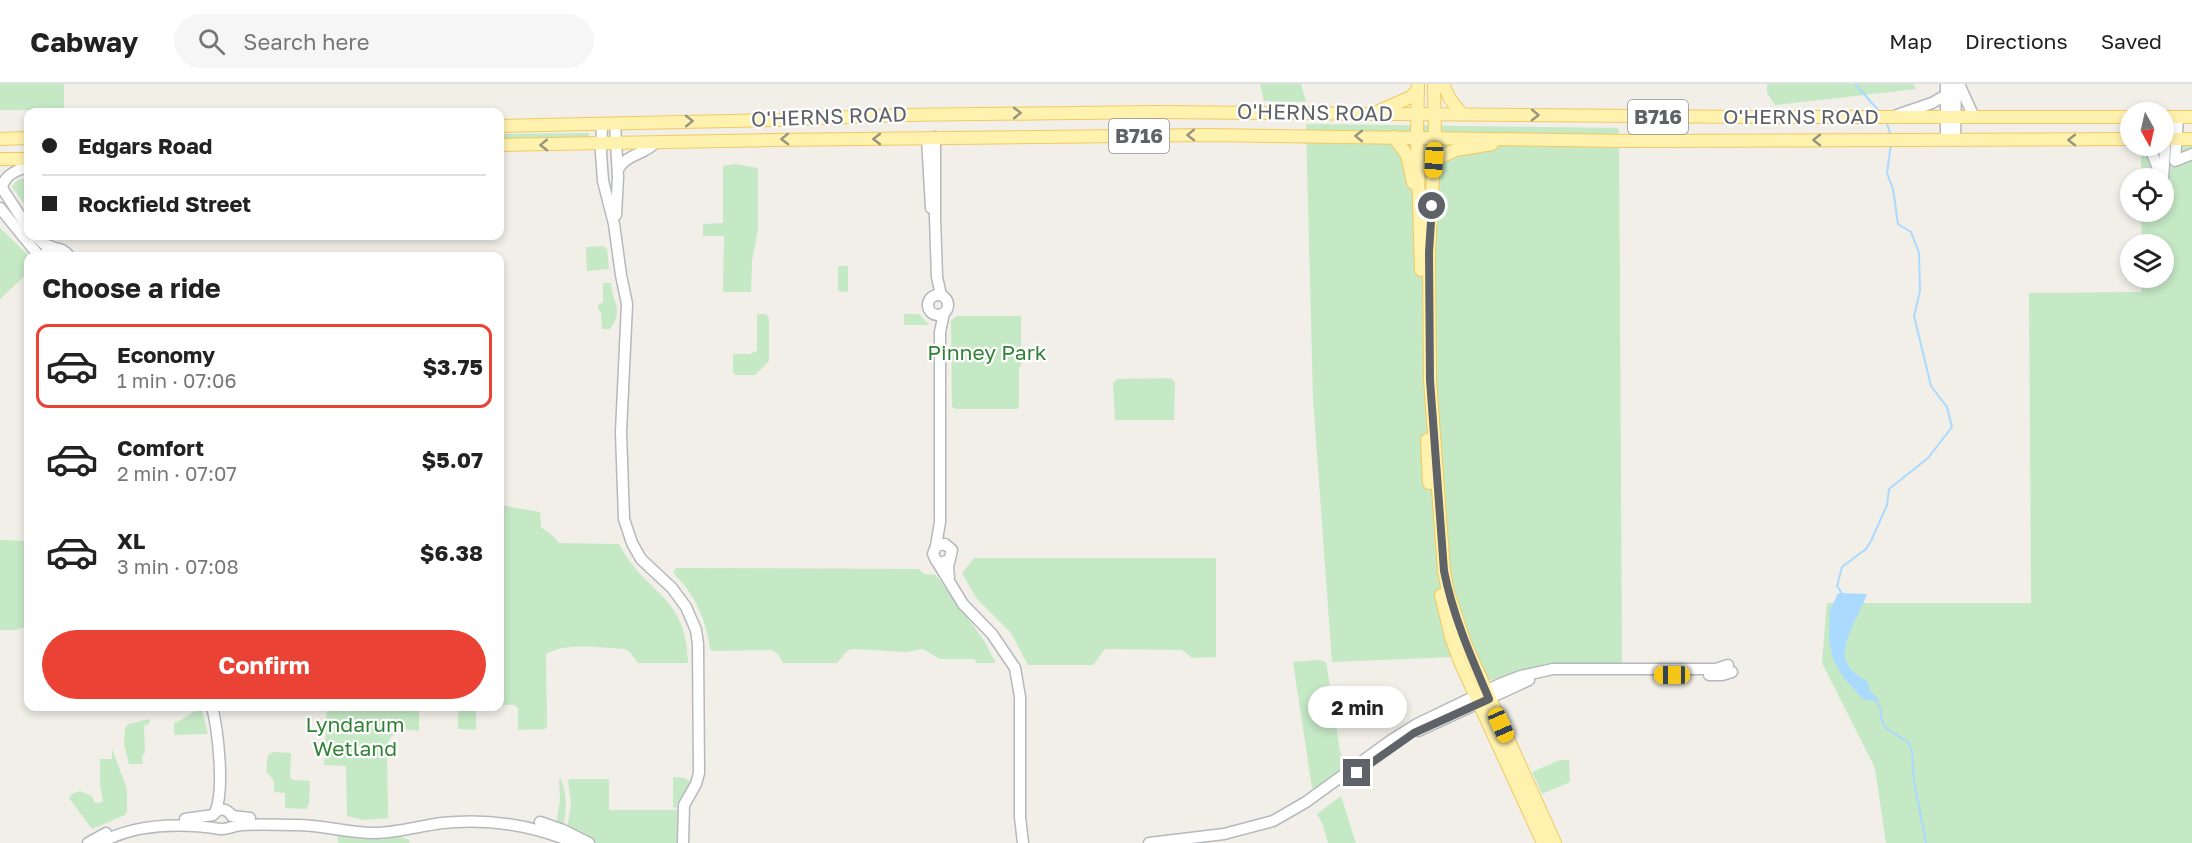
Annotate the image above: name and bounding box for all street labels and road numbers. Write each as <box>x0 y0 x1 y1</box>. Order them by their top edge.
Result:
street label: O'HERNS ROAD <box>1237 98 1393 126</box>
street label: O'HERNS ROAD <box>751 100 907 132</box>
road number: B716 <box>1628 100 1688 134</box>
street label: O'HERNS ROAD <box>1723 103 1879 129</box>
road number: B716 <box>1109 119 1169 153</box>

